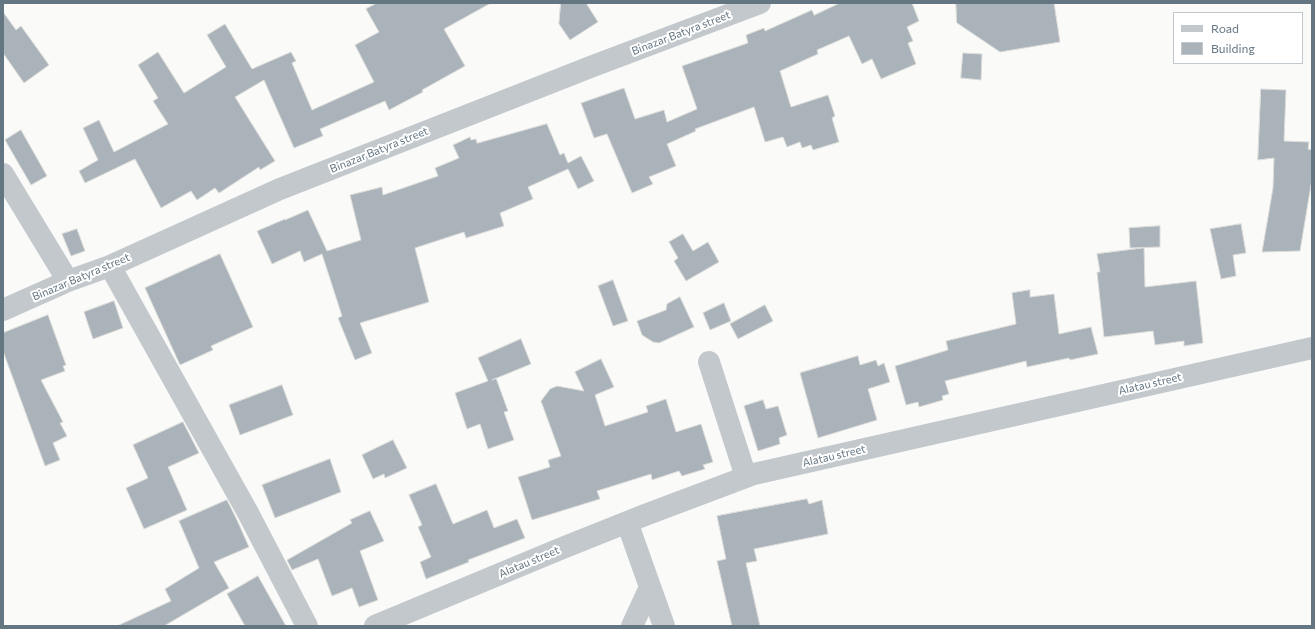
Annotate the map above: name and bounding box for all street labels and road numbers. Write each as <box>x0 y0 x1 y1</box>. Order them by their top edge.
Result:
street label: Binazar Batyra street <box>630 8 732 58</box>
street label: Binazar Batyra street <box>328 124 430 176</box>
street label: Binazar Batyra street <box>30 250 132 304</box>
street label: Alatau street <box>1117 370 1183 398</box>
street label: Alatau street <box>801 442 867 470</box>
street label: Alatau street <box>497 543 561 581</box>

